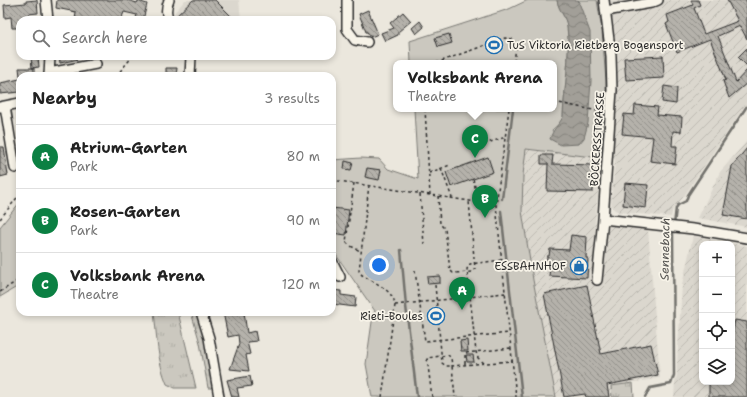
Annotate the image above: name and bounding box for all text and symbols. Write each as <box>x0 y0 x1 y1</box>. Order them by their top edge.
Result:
search box <box>16 16 336 60</box>
icon: search <box>30 27 52 49</box>
text: Search here <box>62 28 148 48</box>
sports icon: TuS Viktoria Rietberg Bogensport <box>484 35 504 55</box>
place label: TuS Viktoria Rietberg Bogensport <box>507 38 684 53</box>
popup <box>393 60 557 112</box>
text: Volksbank Arena <box>408 68 542 88</box>
text: Nearby <box>32 87 97 109</box>
text: Theatre <box>408 88 457 105</box>
text: 3 results <box>264 90 320 107</box>
street label: BÖCKERSSTRASSE <box>587 91 608 187</box>
pin: C <box>462 125 488 158</box>
text: Atrium-Garten <box>70 138 187 158</box>
text: A <box>40 148 50 165</box>
text: 80 m <box>286 148 320 165</box>
text: Park <box>70 158 98 175</box>
pin: B <box>472 185 498 218</box>
text: Rosen-Garten <box>70 202 180 222</box>
text: B <box>41 212 49 229</box>
text: 90 m <box>286 212 320 229</box>
water label: Sennebach <box>656 218 674 280</box>
text: Park <box>70 222 98 239</box>
map controls <box>699 241 735 385</box>
button: + <box>699 241 735 277</box>
your location <box>369 255 389 275</box>
shop icon: ESSBAHNHOF <box>569 256 589 276</box>
place label: ESSBAHNHOF <box>494 259 566 274</box>
text: Volksbank Arena <box>70 266 205 286</box>
text: C <box>41 276 49 293</box>
text: 120 m <box>282 276 320 293</box>
pin: A <box>449 277 475 310</box>
button: − <box>699 277 735 313</box>
text: Theatre <box>70 286 119 303</box>
sports icon: Rieti-Boules <box>426 306 446 326</box>
place label: Rieti-Boules <box>360 309 423 324</box>
button: locate <box>699 313 735 349</box>
button: layers <box>699 349 735 385</box>

